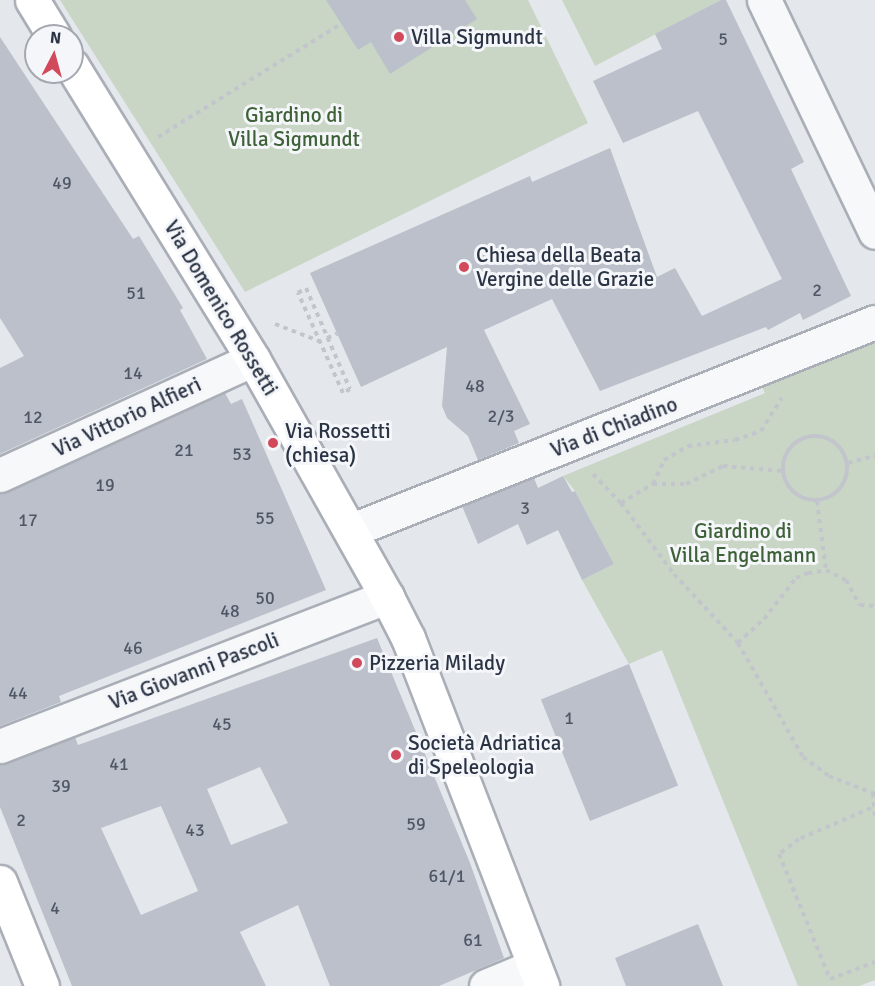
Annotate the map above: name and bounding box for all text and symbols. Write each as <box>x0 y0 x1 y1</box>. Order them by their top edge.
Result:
north arrow <box>24 24 84 84</box>
place label: Villa Sigmundt <box>411 24 543 50</box>
text: N <box>49 28 62 49</box>
house number: 5 <box>718 28 728 50</box>
marker: Villa Sigmundt <box>392 30 406 44</box>
park label: Giardino di Villa Sigmundt <box>228 102 360 152</box>
house number: 49 <box>52 172 72 194</box>
street label: Via Domenico Rossetti <box>159 216 283 400</box>
place label: Chiesa della Beata Vergine delle Grazie <box>476 242 654 292</box>
marker: Chiesa della Beata Vergine delle Grazie <box>457 260 471 274</box>
house number: 2 <box>812 279 822 301</box>
house number: 51 <box>126 282 146 304</box>
house number: 14 <box>123 362 143 384</box>
street label: Via Vittorio Alfieri <box>49 372 205 462</box>
house number: 48 <box>465 375 485 397</box>
street label: Via di Chiadino <box>547 391 681 463</box>
house number: 2/3 <box>487 405 515 427</box>
house number: 12 <box>23 406 43 428</box>
place label: Via Rossetti (chiesa) <box>285 418 391 468</box>
marker: Via Rossetti (chiesa) <box>266 436 280 450</box>
house number: 21 <box>174 439 194 461</box>
house number: 53 <box>232 443 252 465</box>
house number: 19 <box>95 474 115 496</box>
house number: 3 <box>520 497 530 519</box>
house number: 55 <box>255 507 275 529</box>
house number: 17 <box>18 509 38 531</box>
park label: Giardino di Villa Engelmann <box>670 518 816 568</box>
house number: 50 <box>255 587 275 609</box>
house number: 48 <box>220 600 240 622</box>
street label: Via Giovanni Pascoli <box>105 627 283 715</box>
house number: 46 <box>123 637 143 659</box>
place label: Pizzeria Milady <box>369 650 505 676</box>
marker: Pizzeria Milady <box>350 656 364 670</box>
house number: 44 <box>8 682 28 704</box>
house number: 1 <box>564 707 574 729</box>
house number: 45 <box>212 713 232 735</box>
place label: Società Adriatica di Speleologia <box>408 730 561 780</box>
marker: Società Adriatica di Speleologia <box>389 748 403 762</box>
house number: 41 <box>109 753 129 775</box>
house number: 39 <box>51 775 71 797</box>
house number: 2 <box>16 809 26 831</box>
house number: 59 <box>406 813 426 835</box>
house number: 43 <box>185 819 205 841</box>
house number: 61/1 <box>429 865 465 887</box>
house number: 4 <box>50 897 60 919</box>
house number: 61 <box>463 929 483 951</box>

